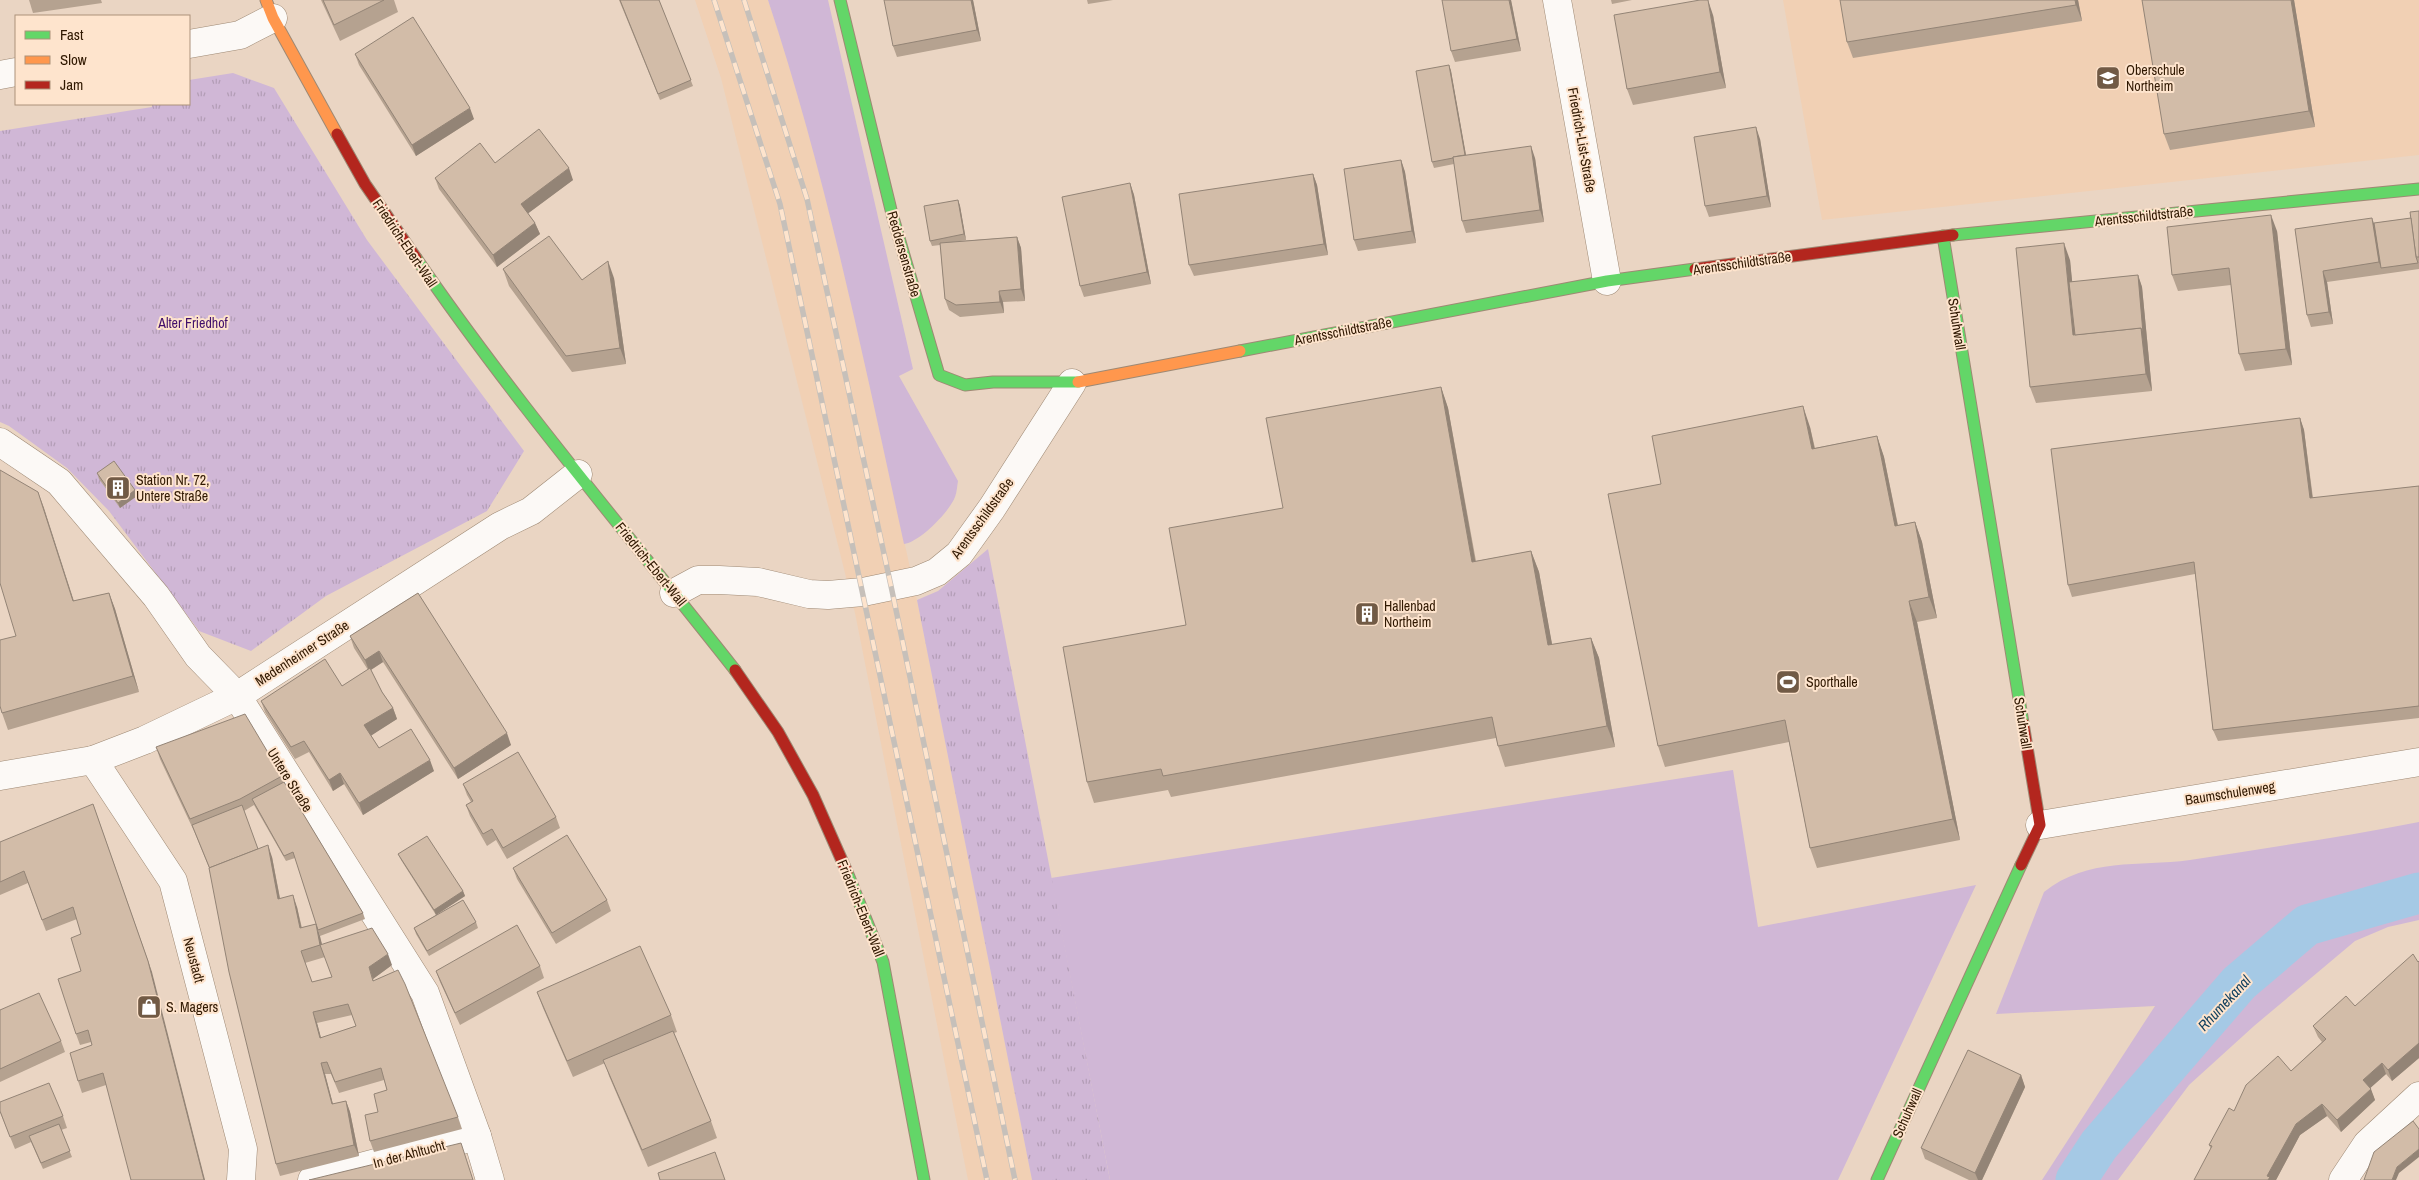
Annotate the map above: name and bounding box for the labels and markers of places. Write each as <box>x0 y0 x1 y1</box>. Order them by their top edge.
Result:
place label: Oberschule Northeim <box>2126 61 2185 95</box>
school or university icon: Oberschule Northeim <box>2095 65 2121 91</box>
place label: Station Nr. 72, Untere Straße <box>136 471 209 505</box>
building icon: Station Nr. 72, Untere Straße <box>105 475 131 501</box>
place label: Hallenbad Northeim <box>1384 597 1436 631</box>
building icon: Hallenbad Northeim <box>1354 601 1380 627</box>
sports icon: Sporthalle <box>1775 669 1801 695</box>
place label: Sporthalle <box>1806 673 1858 691</box>
shop icon: S. Magers <box>136 994 162 1020</box>
place label: S. Magers <box>166 998 219 1016</box>

